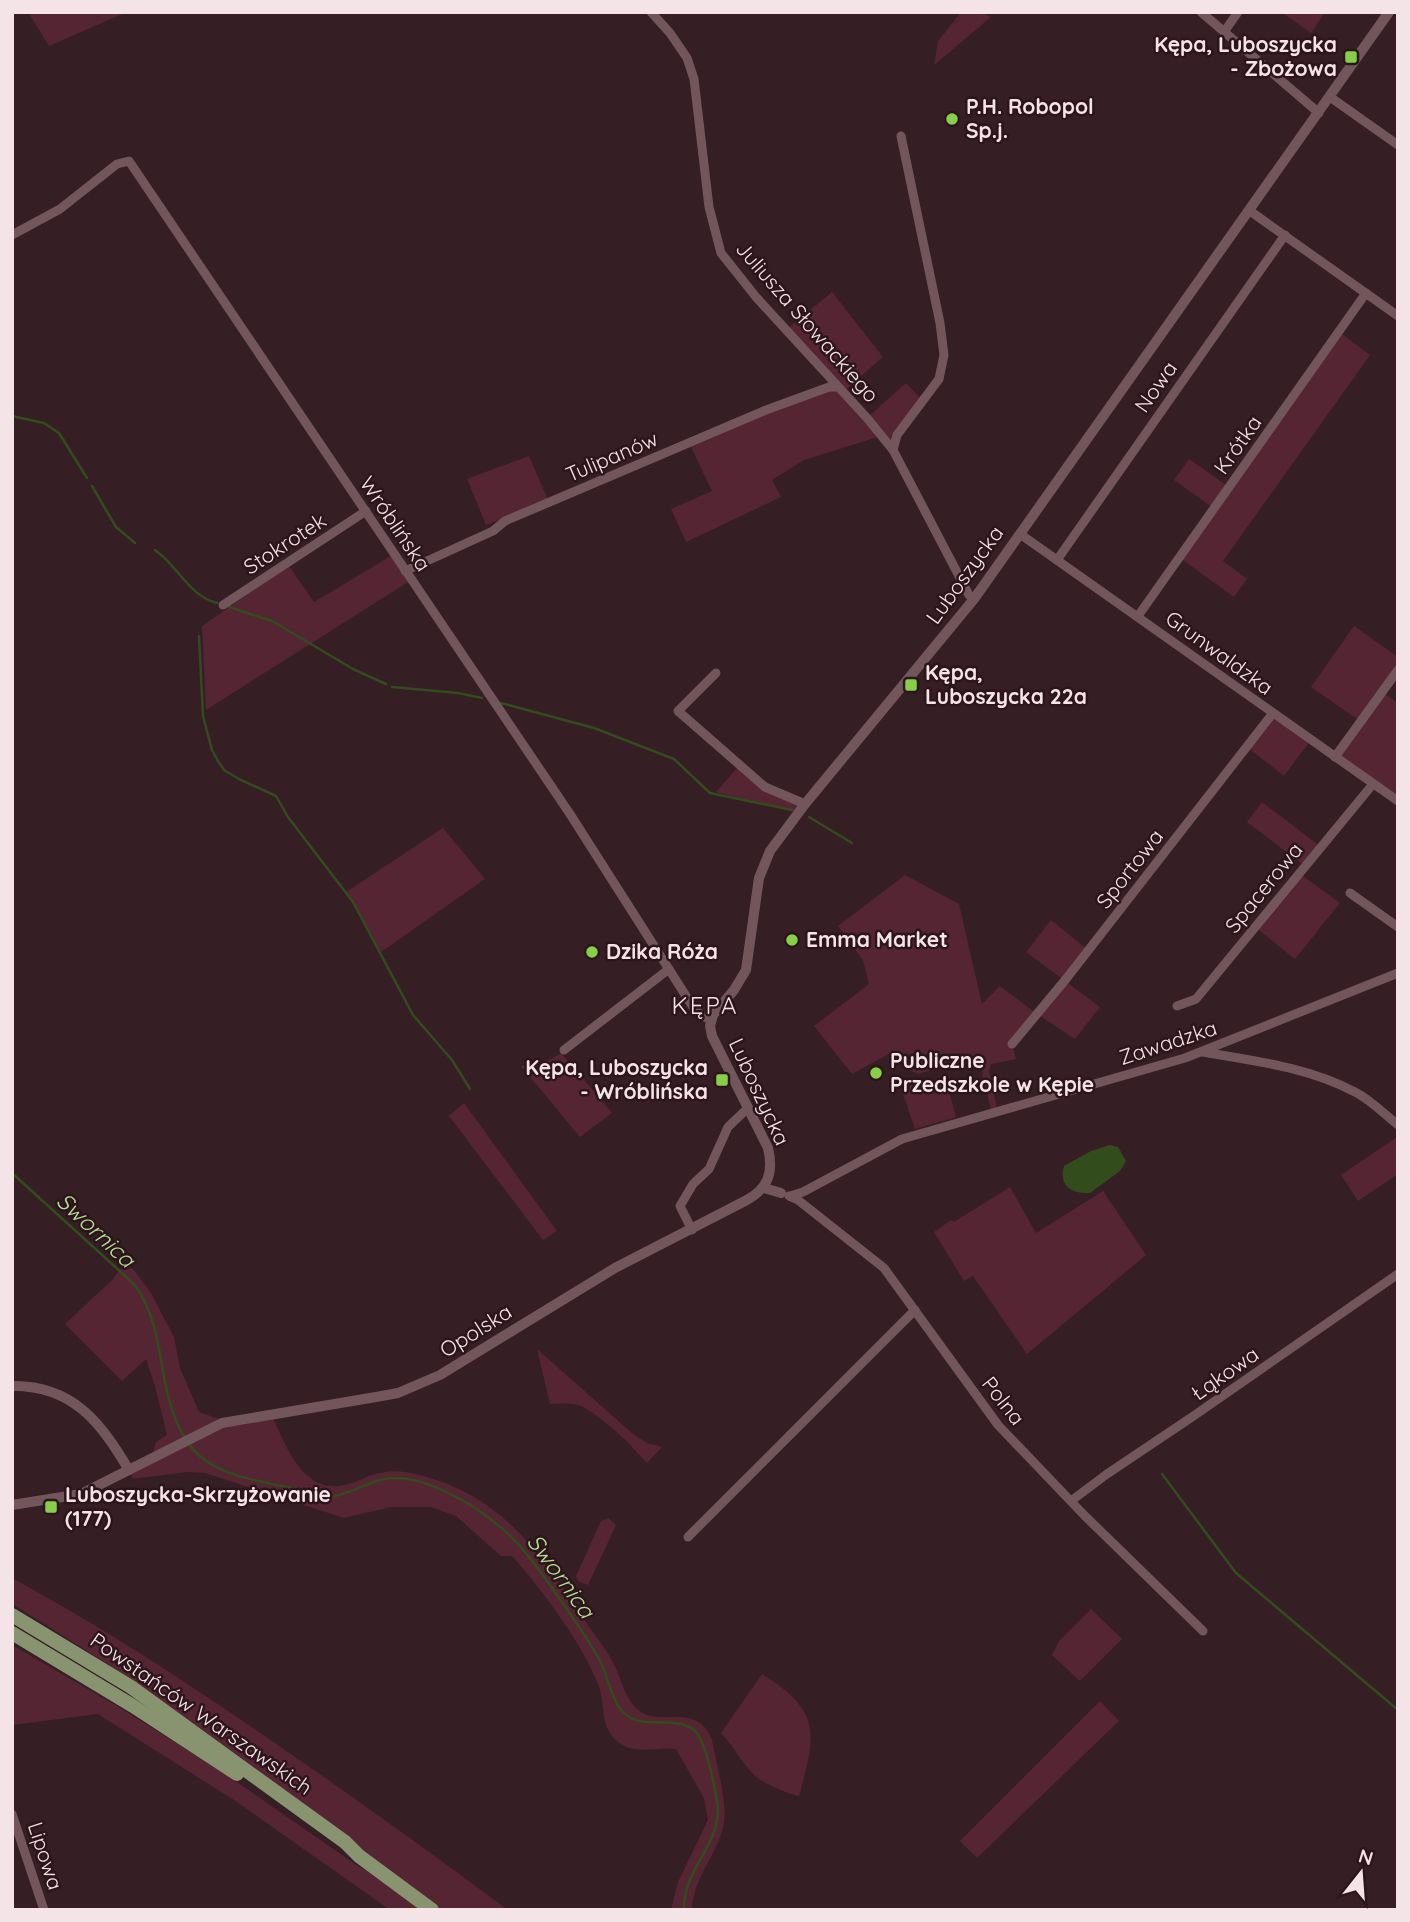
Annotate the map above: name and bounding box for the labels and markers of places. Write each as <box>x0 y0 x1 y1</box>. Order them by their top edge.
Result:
place label: Kępa, Luboszycka - Zbożowa <box>1154 31 1337 81</box>
marker: Kępa, Luboszycka - Zbożowa <box>1343 49 1359 65</box>
place label: P.H. Robopol Sp.j. <box>966 93 1094 143</box>
marker: P.H. Robopol Sp.j. <box>944 111 960 127</box>
place label: Kępa, Luboszycka 22a <box>925 659 1087 709</box>
marker: Kępa, Luboszycka 22a <box>903 677 919 693</box>
place label: Emma Market <box>806 926 948 952</box>
marker: Emma Market <box>784 932 800 948</box>
place label: Dzika Róża <box>606 938 718 964</box>
marker: Dzika Róża <box>584 944 600 960</box>
place label: Publiczne Przedszkole w Kępie <box>890 1047 1094 1097</box>
place label: Kępa, Luboszycka - Wróblińska <box>525 1054 708 1104</box>
marker: Publiczne Przedszkole w Kępie <box>868 1065 884 1081</box>
marker: Kępa, Luboszycka - Wróblińska <box>714 1072 730 1088</box>
place label: Luboszycka-Skrzyżowanie (177) <box>65 1481 331 1531</box>
marker: Luboszycka-Skrzyżowanie (177) <box>43 1499 59 1515</box>

